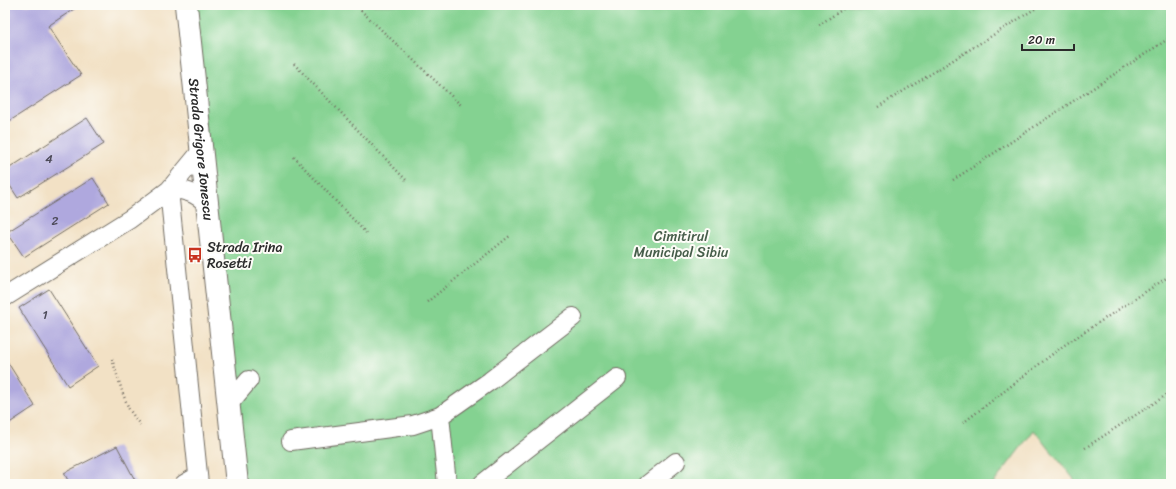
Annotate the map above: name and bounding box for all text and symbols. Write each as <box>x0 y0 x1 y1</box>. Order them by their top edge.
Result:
scale bar <box>1022 26 1074 52</box>
text: 20 m <box>1028 29 1055 51</box>
street label: Strada Grigore Ionescu <box>181 77 221 222</box>
house number: 4 <box>45 148 53 170</box>
house number: 2 <box>52 210 59 232</box>
park label: Cimitirul Municipal Sibiu <box>634 224 729 265</box>
place label: Strada Irina Rosetti <box>207 235 282 276</box>
bus stop icon: Strada Irina Rosetti <box>186 246 204 264</box>
house number: 1 <box>42 304 48 326</box>

